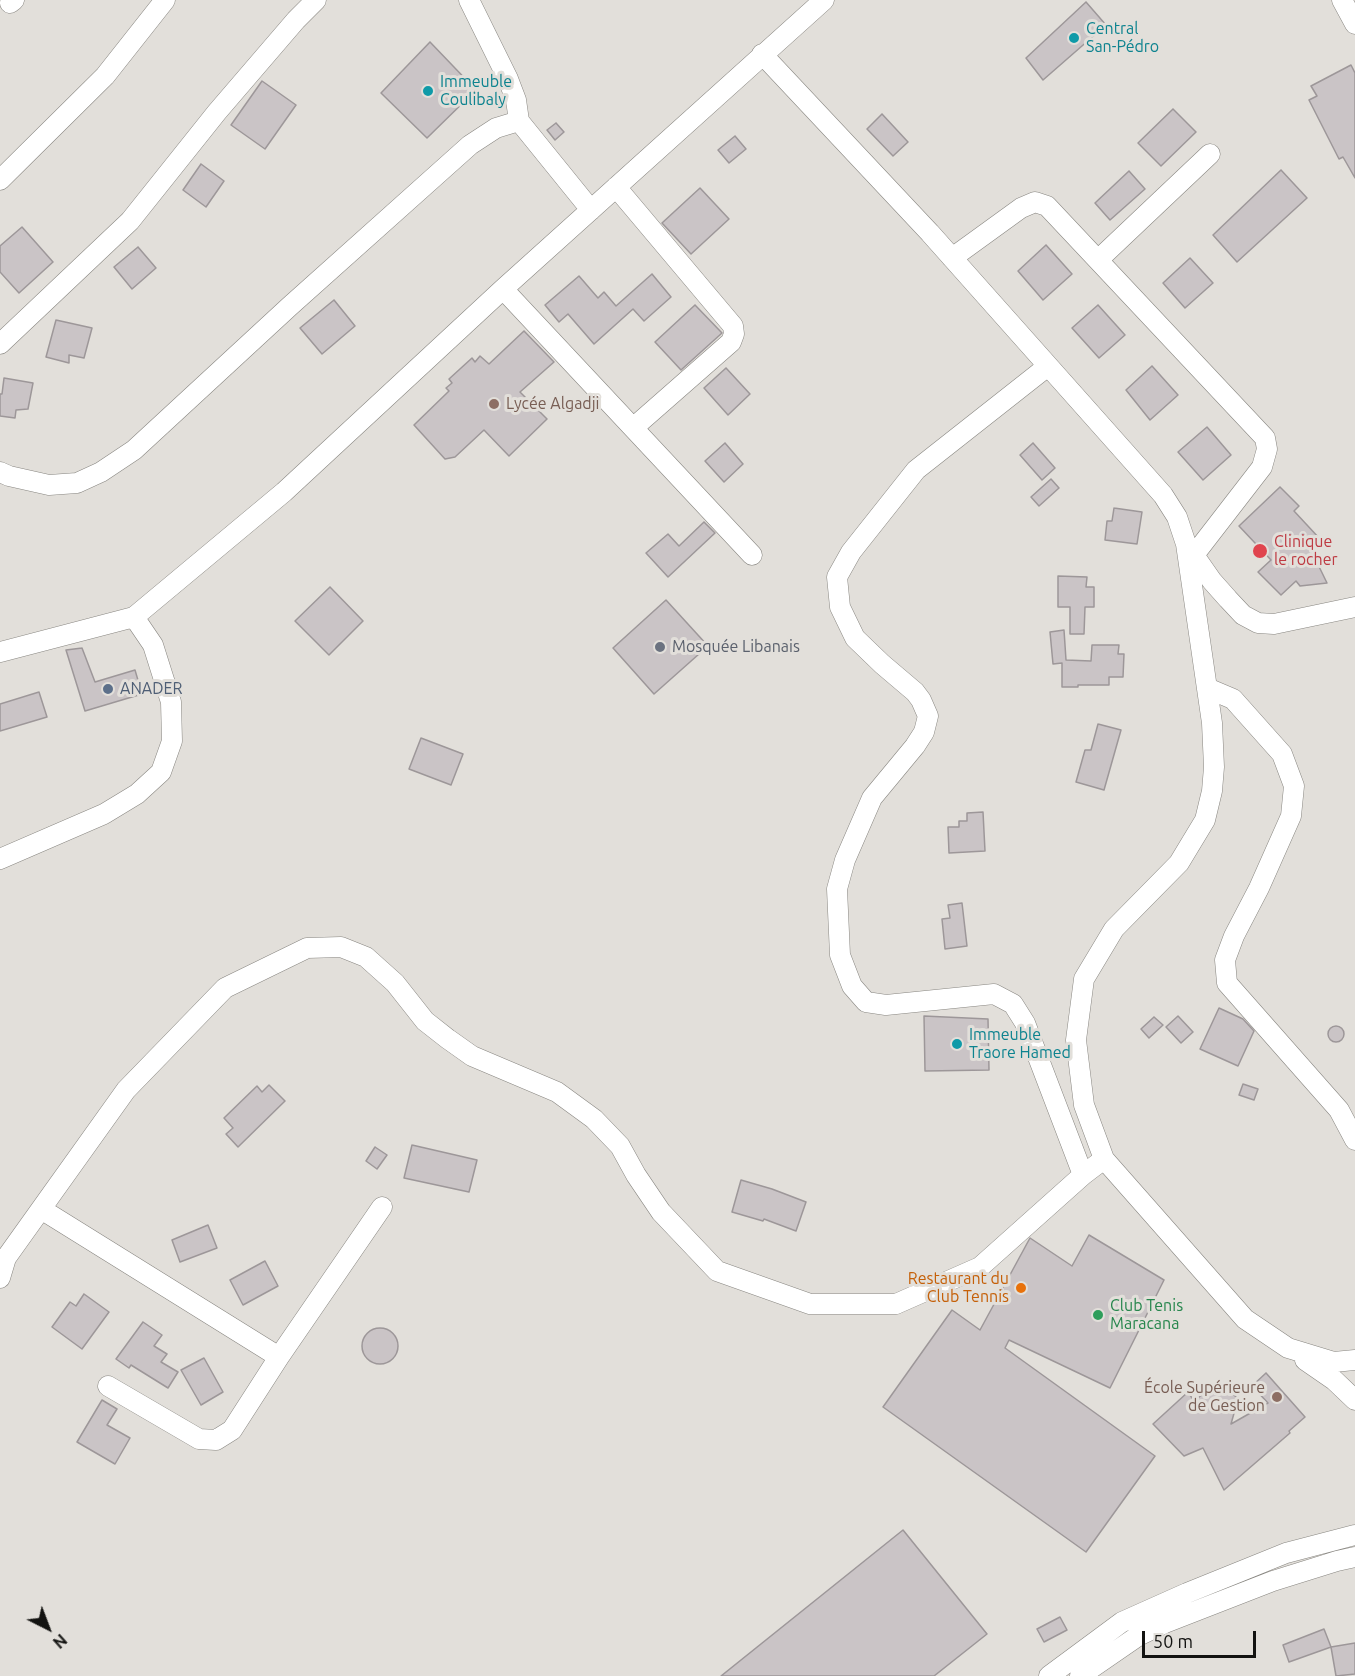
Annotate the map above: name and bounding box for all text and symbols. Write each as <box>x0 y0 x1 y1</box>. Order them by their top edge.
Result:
place label: Central San-Pédro <box>1086 19 1159 57</box>
marker: Central San-Pédro <box>1067 31 1081 45</box>
place label: Immeuble Coulibaly <box>440 72 512 110</box>
marker: Immeuble Coulibaly <box>421 84 435 98</box>
place label: Lycée Algadji <box>506 394 599 414</box>
marker: Lycée Algadji <box>487 397 501 411</box>
place label: Clinique le rocher <box>1274 532 1338 570</box>
marker: Clinique le rocher <box>1251 542 1269 560</box>
place label: Mosquée Libanais <box>672 637 800 657</box>
marker: Mosquée Libanais <box>653 640 667 654</box>
place label: ANADER <box>120 679 182 699</box>
marker: ANADER <box>101 682 115 696</box>
place label: Immeuble Traore Hamed <box>969 1025 1071 1063</box>
marker: Immeuble Traore Hamed <box>950 1037 964 1051</box>
place label: Restaurant du Club Tennis <box>908 1269 1009 1307</box>
marker: Restaurant du Club Tennis <box>1014 1281 1028 1295</box>
place label: Club Tenis Maracana <box>1110 1296 1183 1334</box>
marker: Club Tenis Maracana <box>1091 1308 1105 1322</box>
place label: École Supérieure de Gestion <box>1144 1378 1265 1416</box>
marker: École Supérieure de Gestion <box>1270 1390 1284 1404</box>
north arrow <box>18 1598 78 1658</box>
scale bar <box>1145 1619 1259 1657</box>
text: N <box>50 1631 71 1652</box>
text: 50 m <box>1153 1631 1193 1651</box>

